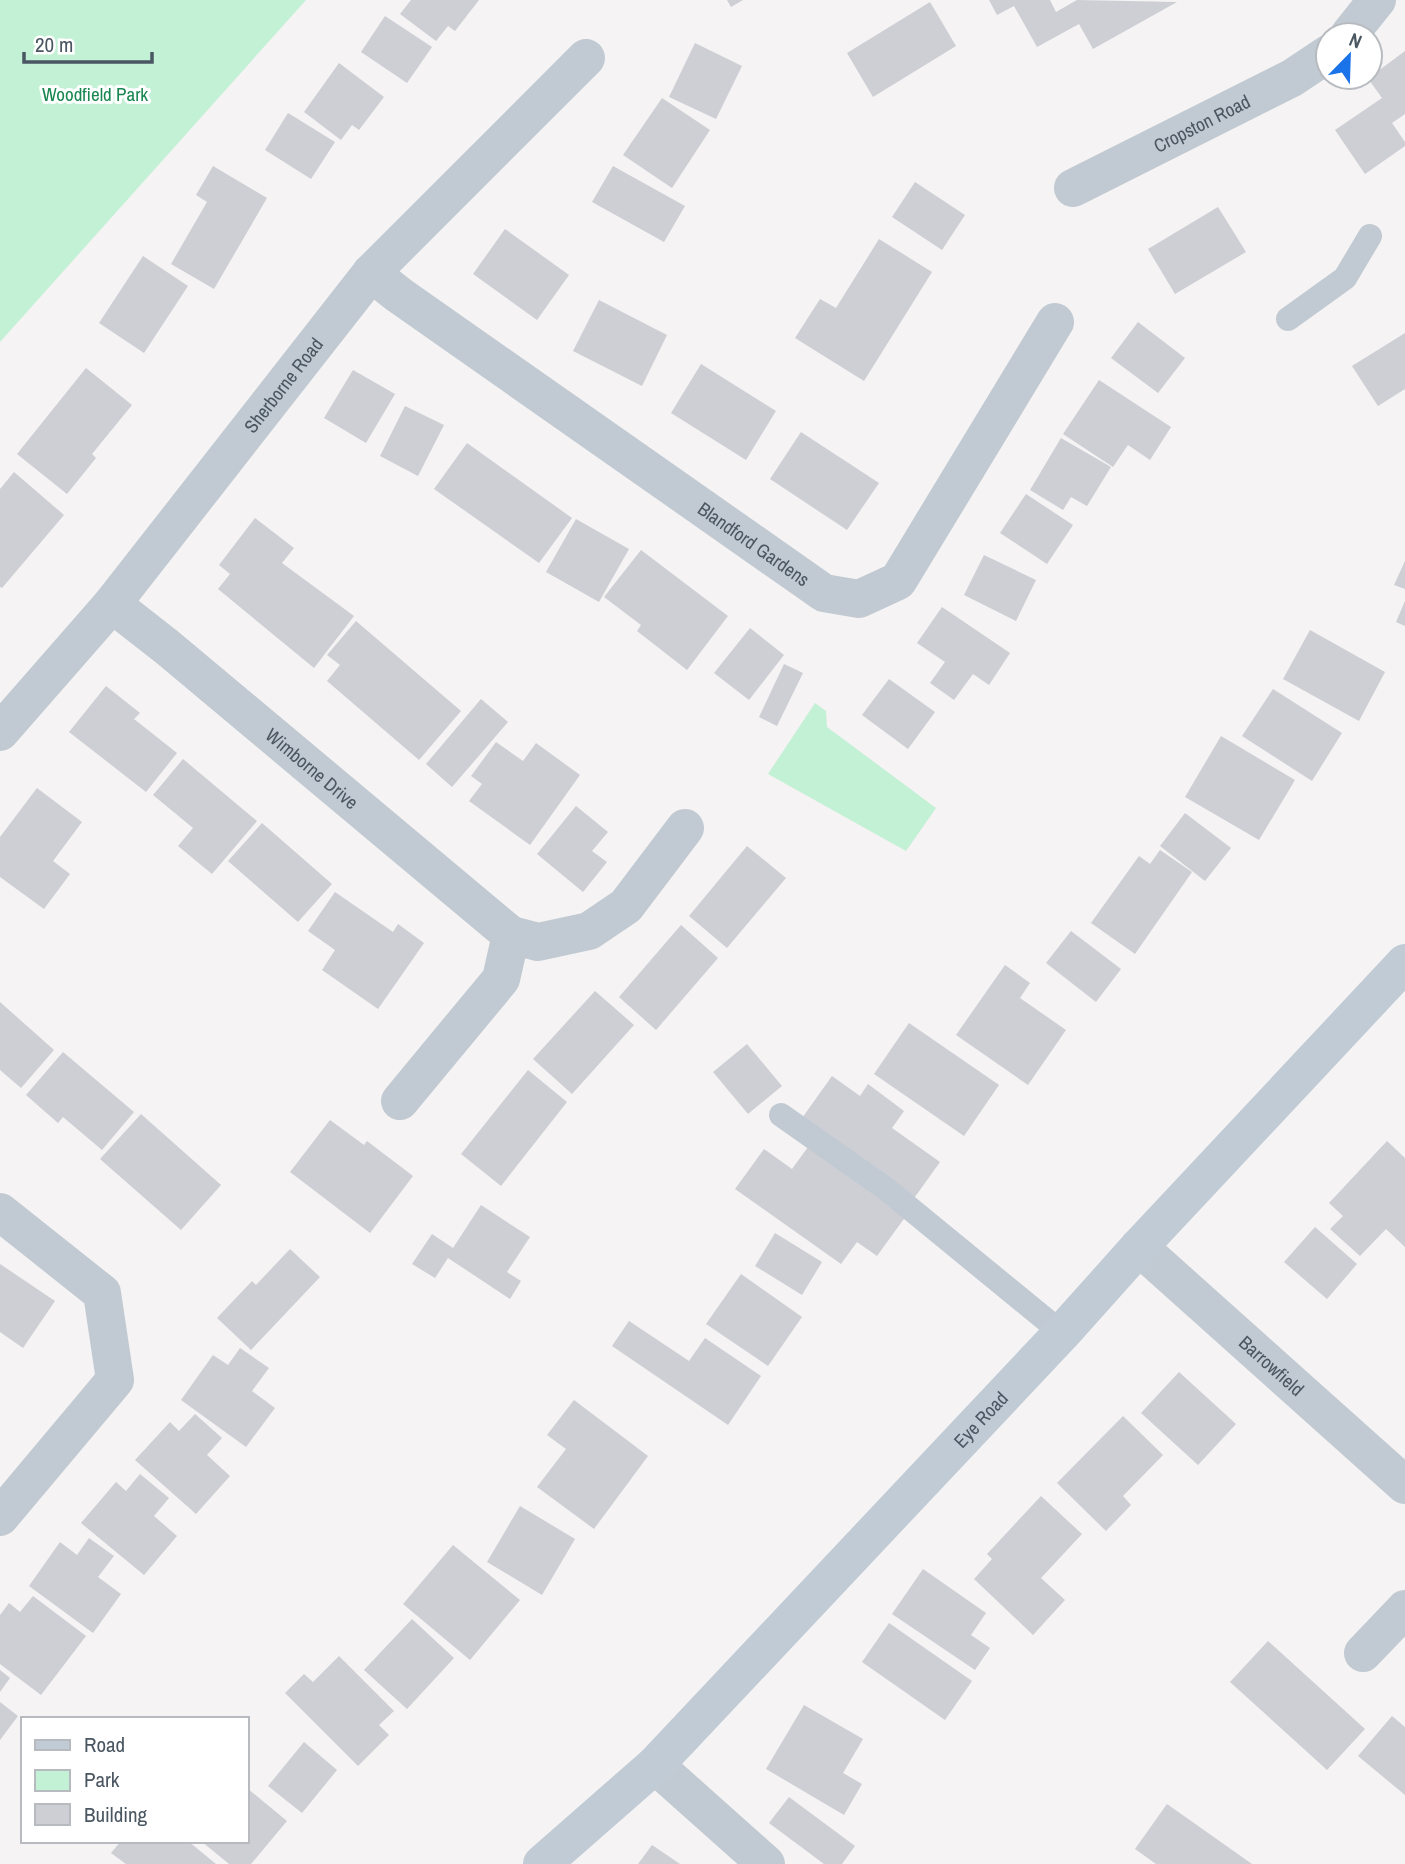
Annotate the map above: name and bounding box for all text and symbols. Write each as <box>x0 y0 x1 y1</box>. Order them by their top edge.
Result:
scale bar <box>24 21 152 65</box>
north arrow <box>1314 21 1384 91</box>
text: N <box>1345 26 1366 55</box>
text: 20 m <box>35 30 73 59</box>
park label: Woodfield Park <box>42 81 148 107</box>
street label: Cropston Road <box>1149 88 1254 159</box>
street label: Sherborne Road <box>238 332 329 438</box>
street label: Blandford Gardens <box>693 496 815 592</box>
street label: Wimborne Drive <box>260 722 364 815</box>
street label: Barrowfield <box>1234 1330 1310 1402</box>
street label: Eye Road <box>948 1386 1014 1453</box>
legend <box>21 1717 248 1843</box>
text: Road <box>84 1730 125 1759</box>
text: Park <box>84 1765 120 1794</box>
text: Building <box>84 1800 148 1829</box>

